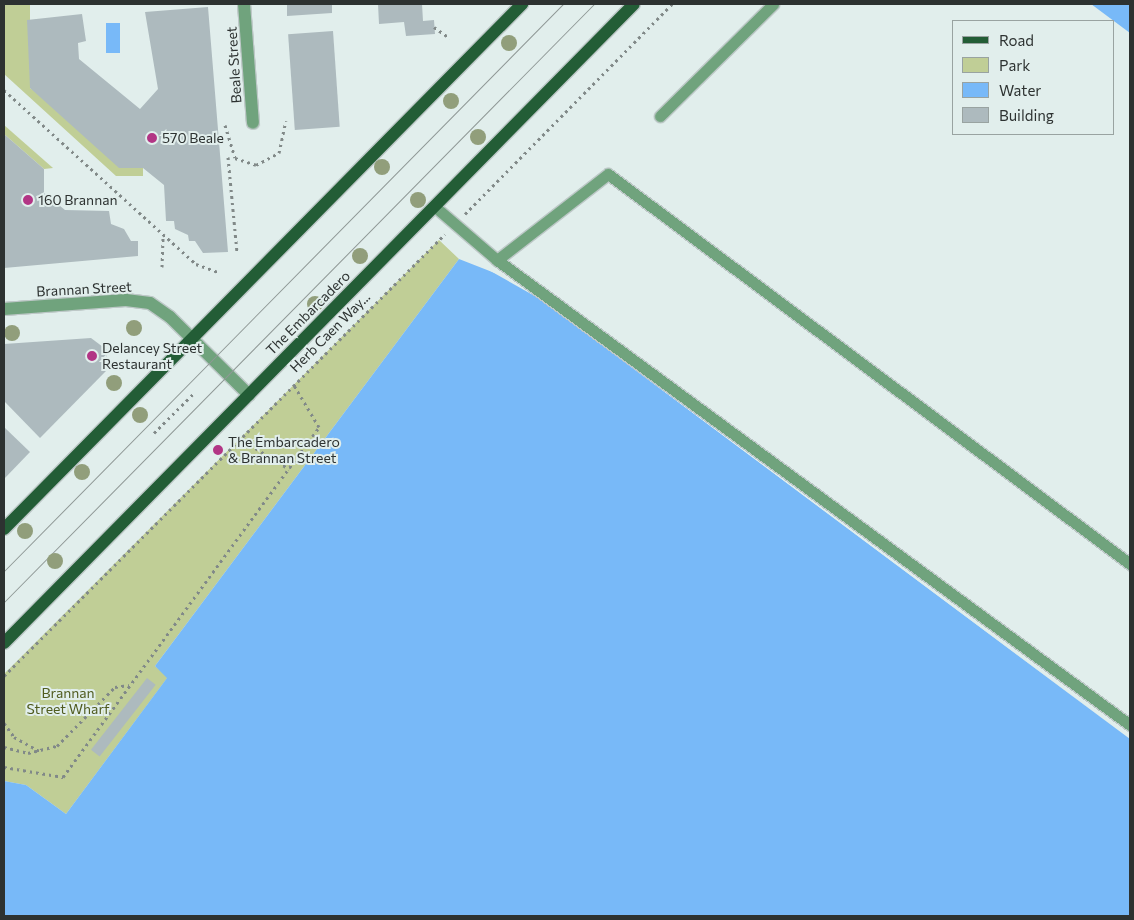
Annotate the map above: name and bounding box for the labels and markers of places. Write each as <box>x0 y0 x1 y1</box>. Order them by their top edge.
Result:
place label: 570 Beale <box>162 130 224 146</box>
marker: 570 Beale <box>146 132 158 144</box>
place label: 160 Brannan <box>38 192 117 208</box>
marker: 160 Brannan <box>22 194 34 206</box>
place label: Delancey Street Restaurant <box>102 340 202 372</box>
marker: Delancey Street Restaurant <box>86 350 98 362</box>
place label: The Embarcadero & Brannan Street <box>228 434 340 467</box>
marker: The Embarcadero & Brannan Street <box>212 444 224 456</box>

